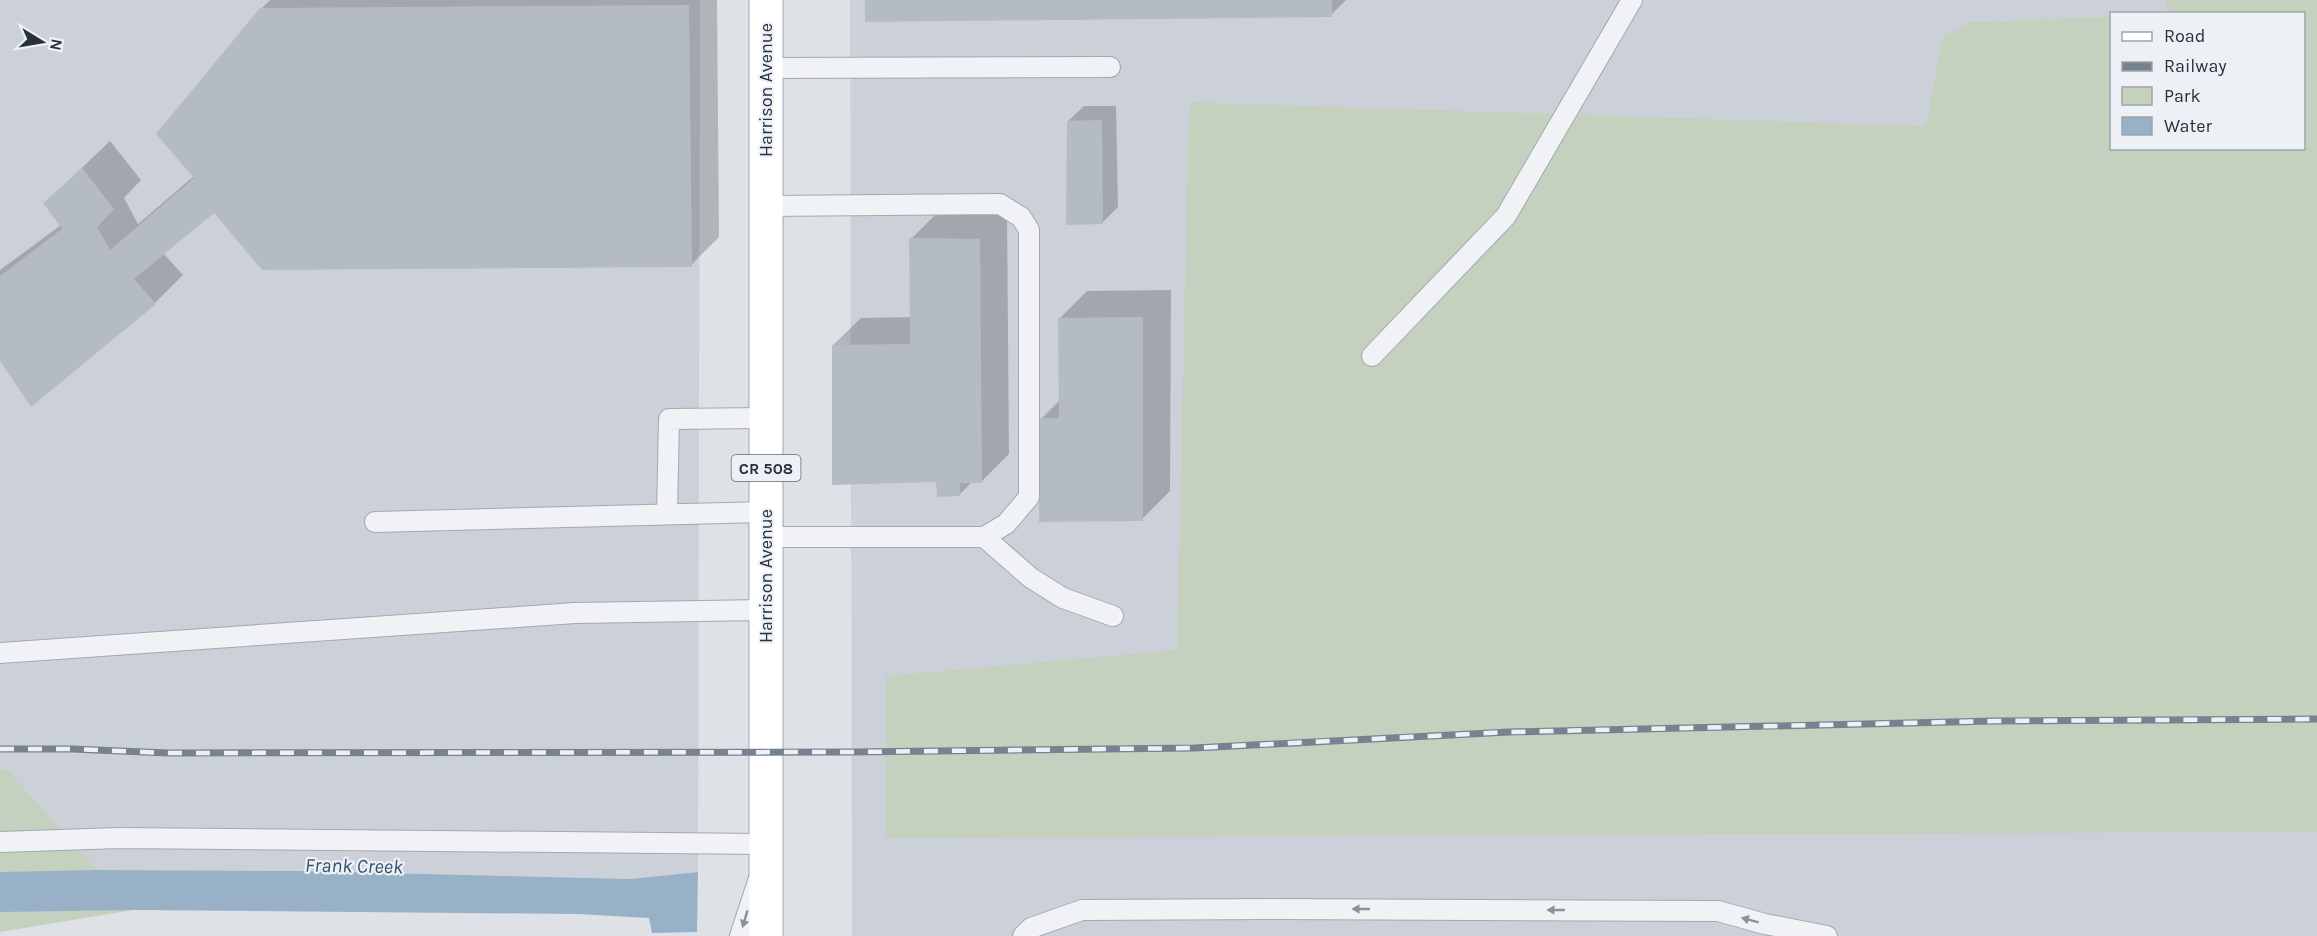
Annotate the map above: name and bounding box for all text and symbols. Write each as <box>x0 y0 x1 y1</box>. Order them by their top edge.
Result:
north arrow <box>12 12 72 72</box>
legend <box>2110 12 2305 150</box>
street label: Harrison Avenue <box>755 23 777 157</box>
text: Road <box>2164 25 2205 47</box>
text: N <box>46 37 67 52</box>
text: Railway <box>2164 55 2227 77</box>
text: Park <box>2164 85 2201 107</box>
text: Water <box>2164 115 2212 137</box>
road number: CR 508 <box>732 455 801 481</box>
street label: Harrison Avenue <box>755 509 777 643</box>
water label: Frank Creek <box>305 854 404 878</box>
one-way arrow <box>1351 904 1370 914</box>
one-way arrow <box>1546 905 1565 915</box>
one-way arrow <box>740 909 750 928</box>
one-way arrow <box>1741 914 1759 924</box>

